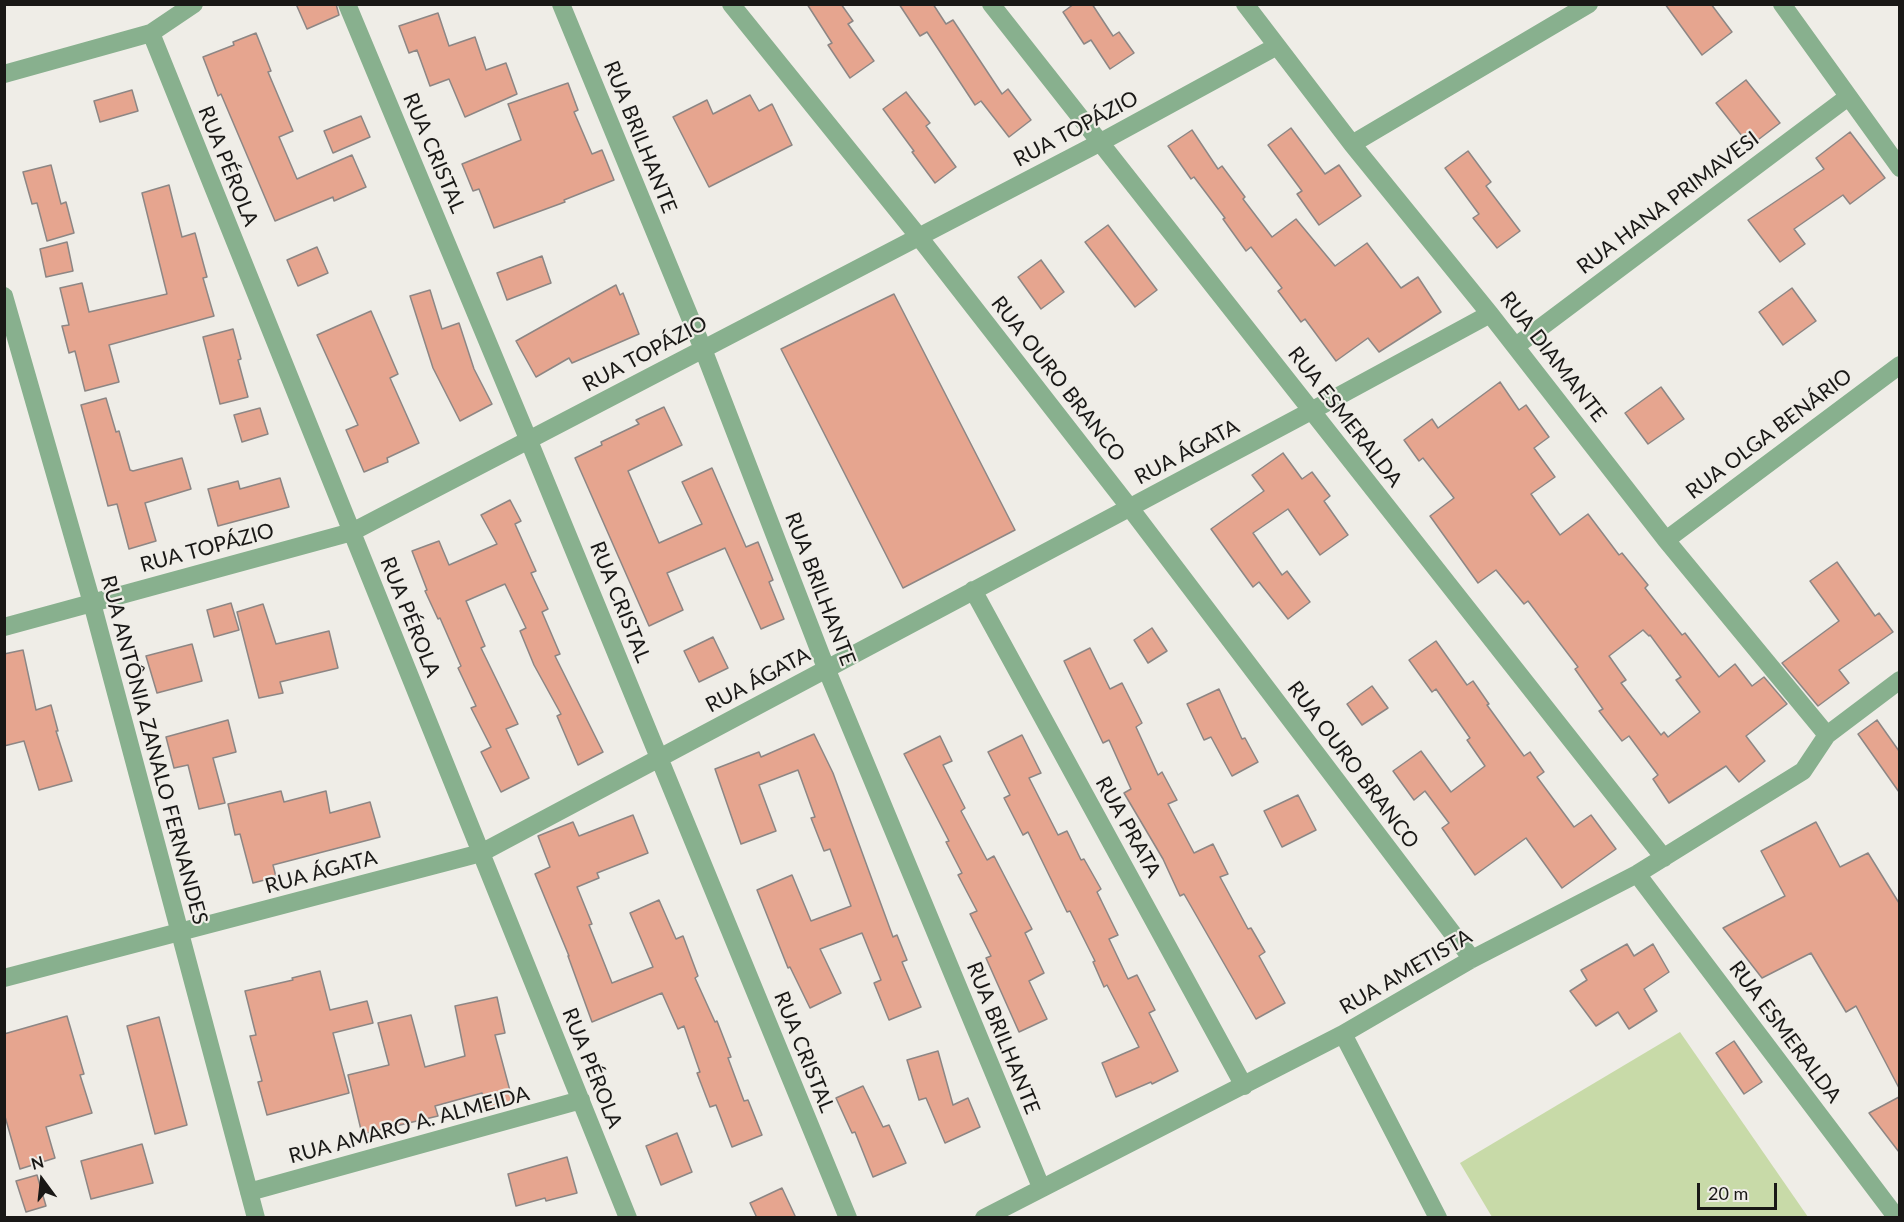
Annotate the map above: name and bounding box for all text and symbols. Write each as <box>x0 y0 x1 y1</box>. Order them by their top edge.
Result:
street label: RUA BRILHANTE <box>598 57 682 217</box>
street label: RUA TOPÁZIO <box>1009 86 1143 172</box>
street label: RUA CRISTAL <box>397 89 471 217</box>
street label: RUA PÉROLA <box>192 102 264 230</box>
street label: RUA HANA PRIMAVESI <box>1572 126 1764 280</box>
street label: RUA DIAMANTE <box>1494 287 1612 427</box>
street label: RUA OURO BRANCO <box>986 291 1130 467</box>
street label: RUA TOPÁZIO <box>578 311 712 397</box>
street label: RUA ESMERALDA <box>1282 342 1408 492</box>
street label: RUA OLGA BENÁRIO <box>1681 363 1857 505</box>
street label: RUA ÁGATA <box>1130 414 1244 490</box>
street label: RUA BRILHANTE <box>779 509 861 669</box>
street label: RUA TOPÁZIO <box>137 518 277 578</box>
street label: RUA CRISTAL <box>584 538 656 666</box>
street label: RUA PÉROLA <box>374 553 446 681</box>
street label: RUA ANTÔNIA ZANALO FERNANDES <box>95 573 213 927</box>
street label: RUA ÁGATA <box>701 642 815 718</box>
street label: RUA OURO BRANCO <box>1282 676 1424 854</box>
street label: RUA PRATA <box>1090 772 1166 882</box>
street label: RUA ÁGATA <box>262 845 380 899</box>
street label: RUA AMETISTA <box>1335 924 1477 1020</box>
street label: RUA ESMERALDA <box>1724 956 1846 1108</box>
street label: RUA BRILHANTE <box>961 958 1045 1118</box>
street label: RUA CRISTAL <box>768 988 840 1116</box>
street label: RUA PÉROLA <box>556 1004 628 1132</box>
street label: RUA AMARO A. ALMEIDA <box>286 1081 532 1169</box>
north arrow <box>12 1150 72 1210</box>
text: N <box>29 1151 46 1173</box>
scale bar <box>1700 1171 1780 1209</box>
text: 20 m <box>1708 1182 1748 1204</box>

